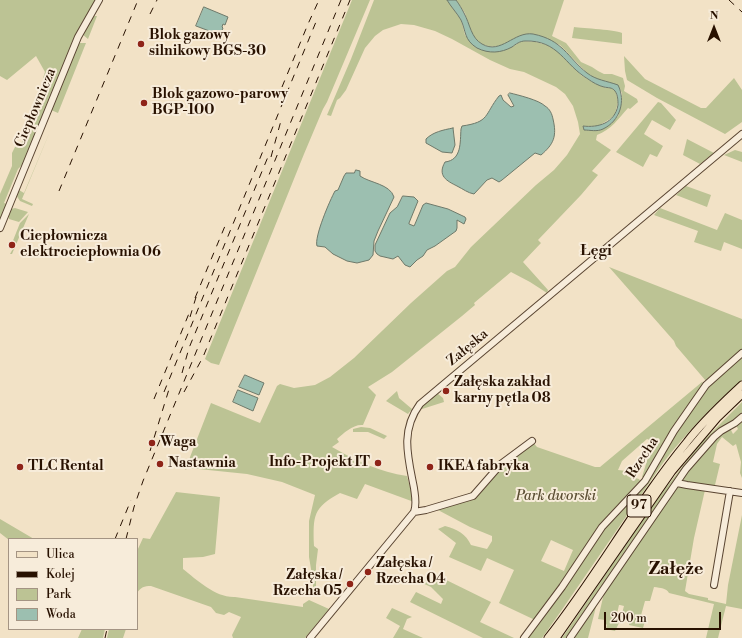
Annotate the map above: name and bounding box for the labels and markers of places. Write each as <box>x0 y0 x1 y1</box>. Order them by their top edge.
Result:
place label: Blok gazowy silnikowy BGS-30 <box>149 28 266 60</box>
marker: Blok gazowy silnikowy BGS-30 <box>136 39 146 49</box>
place label: Blok gazowo-parowy BGP-100 <box>152 87 288 120</box>
marker: Blok gazowo-parowy BGP-100 <box>139 98 149 108</box>
place label: Ciepłownicza elektrociepłownia 06 <box>20 229 161 262</box>
marker: Ciepłownicza elektrociepłownia 06 <box>7 240 17 250</box>
place label: Załęska zakład karny pętla 08 <box>454 375 551 408</box>
marker: Załęska zakład karny pętla 08 <box>441 386 451 396</box>
place label: Waga <box>160 435 196 451</box>
marker: Waga <box>147 438 157 448</box>
place label: Info-Projekt IT <box>269 455 370 471</box>
place label: Nastawnia <box>168 456 236 472</box>
marker: Info-Projekt IT <box>373 458 383 468</box>
place label: TLC Rental <box>28 459 104 475</box>
marker: Nastawnia <box>155 459 165 469</box>
place label: IKEA fabryka <box>438 459 529 475</box>
marker: TLC Rental <box>15 462 25 472</box>
marker: IKEA fabryka <box>425 462 435 472</box>
place label: Załęska / Rzecha 04 <box>376 556 446 588</box>
marker: Załęska / Rzecha 04 <box>363 567 373 577</box>
place label: Załęska / Rzecha 05 <box>273 568 342 600</box>
marker: Załęska / Rzecha 05 <box>345 579 355 589</box>

